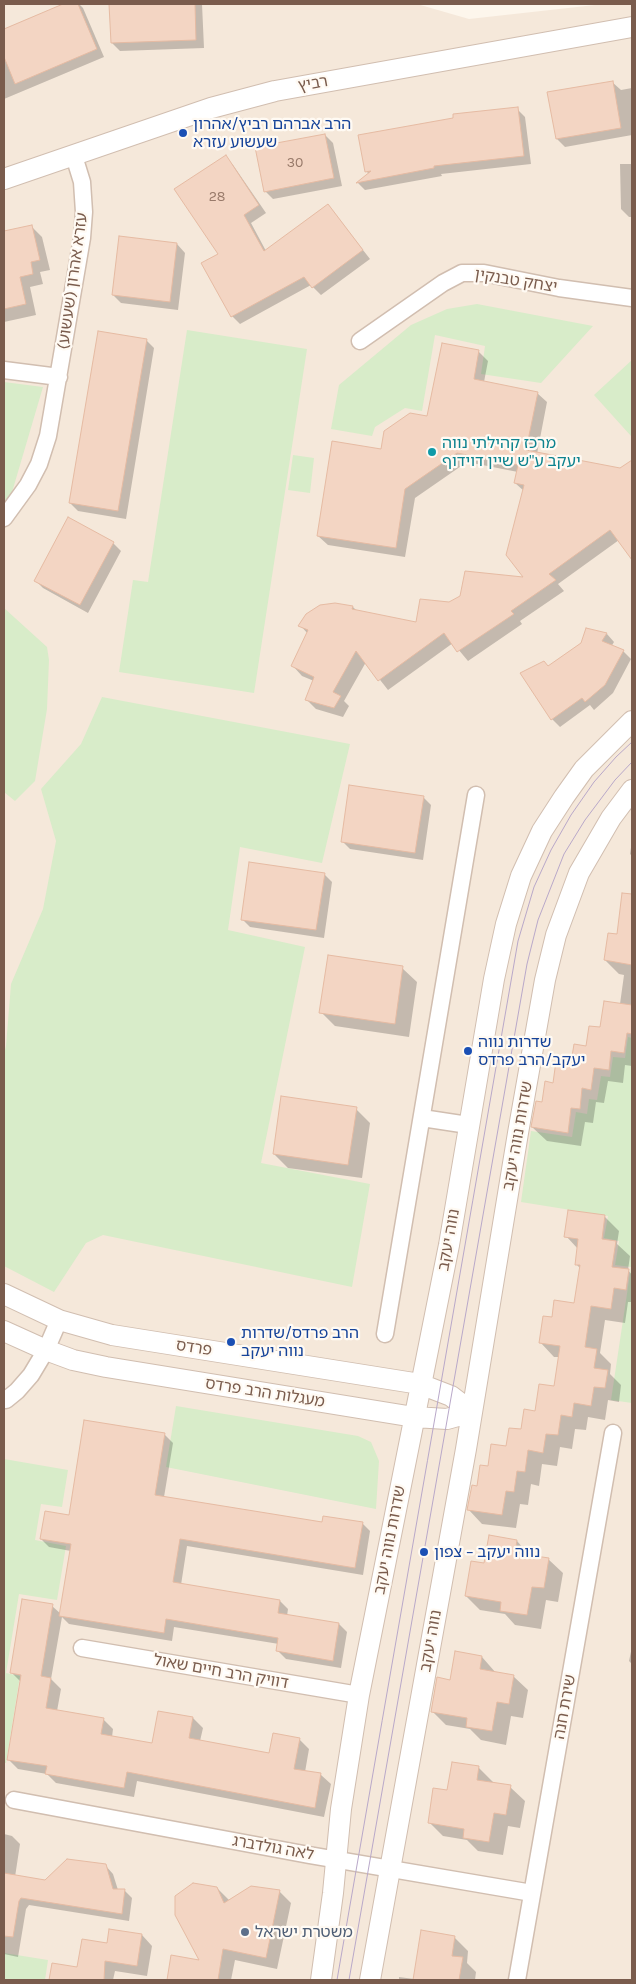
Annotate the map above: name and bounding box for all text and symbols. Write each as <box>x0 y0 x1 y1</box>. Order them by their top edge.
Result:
street label: רביץ <box>297 72 329 96</box>
place label: הרב אברהם רביץ/אהרון שעשוע עזרא <box>193 114 351 152</box>
marker: הרב אברהם רביץ/אהרון שעשוע עזרא <box>177 127 189 139</box>
house number: 30 <box>287 155 303 171</box>
house number: 28 <box>209 189 225 205</box>
street label: עזרא אהרון (שעשוע) <box>54 211 92 351</box>
street label: יצחק טבנקין <box>473 265 559 297</box>
place label: מרכז קהילתי נווה יעקב ע"ש שיין דוידוף <box>442 433 581 471</box>
marker: מרכז קהילתי נווה יעקב ע"ש שיין דוידוף <box>426 446 438 458</box>
place label: שדרות נווה יעקב/הרב פרדס <box>478 1032 585 1070</box>
marker: שדרות נווה יעקב/הרב פרדס <box>462 1045 474 1057</box>
street label: שדרות נווה יעקב <box>499 1080 537 1192</box>
street label: נווה יעקב <box>434 1207 464 1273</box>
place label: הרב פרדס/שדרות נווה יעקב <box>241 1323 359 1361</box>
street label: פרדס <box>175 1336 213 1360</box>
marker: הרב פרדס/שדרות נווה יעקב <box>225 1336 237 1348</box>
street label: מעגלות הרב פרדס <box>204 1374 326 1412</box>
street label: שדרות נווה יעקב <box>370 1484 410 1596</box>
place label: נווה יעקב – צפון <box>434 1542 540 1562</box>
marker: נווה יעקב – צפון <box>418 1546 430 1558</box>
street label: נווה יעקב <box>416 1608 446 1674</box>
street label: דוויק הרב חיים שאול <box>152 1651 290 1693</box>
street label: שירת חנה <box>550 1673 580 1741</box>
street label: לאה גולדברג <box>231 1831 315 1865</box>
place label: משטרת ישראל <box>255 1922 353 1942</box>
marker: משטרת ישראל <box>239 1926 251 1938</box>

